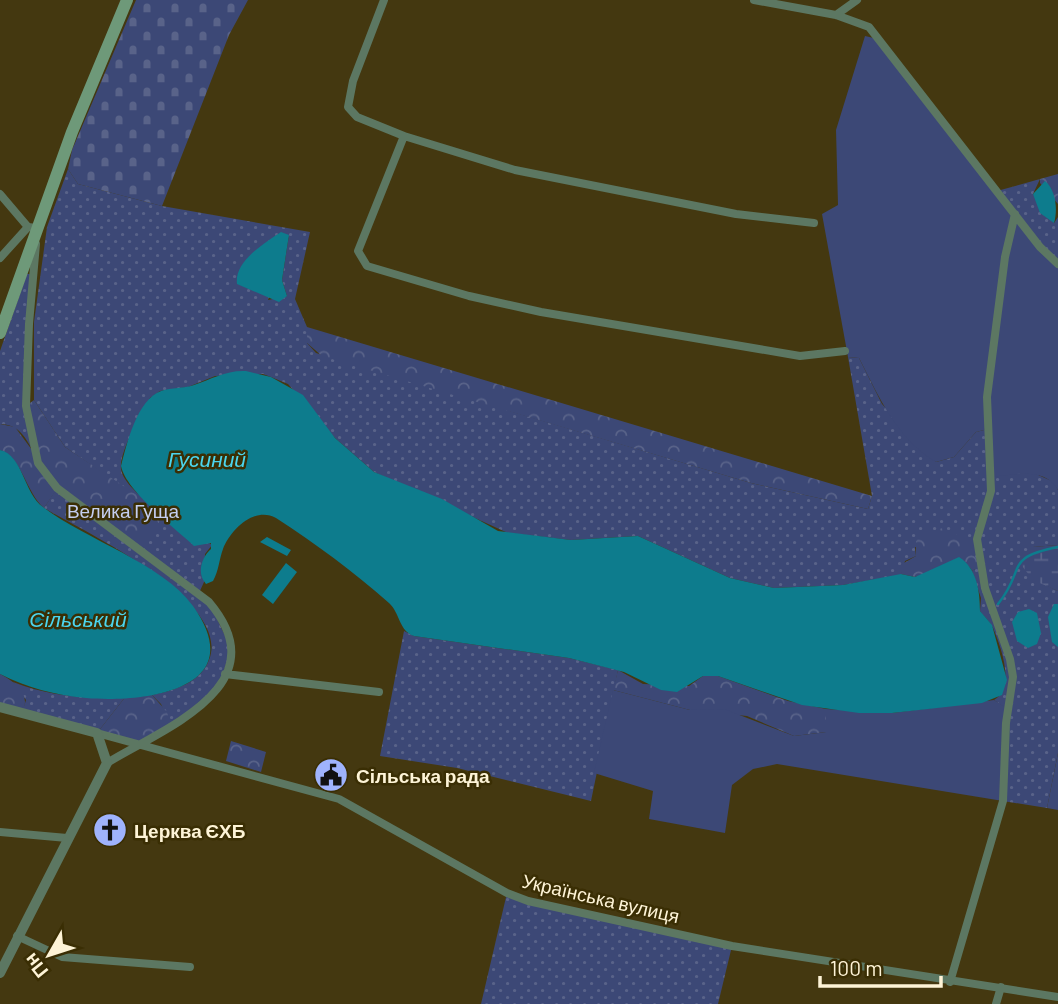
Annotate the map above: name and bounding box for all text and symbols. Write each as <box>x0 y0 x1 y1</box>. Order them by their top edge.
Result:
water label: Гусиний <box>168 446 246 471</box>
park label: Велика Гуща <box>67 499 179 522</box>
water label: Сільський <box>29 606 127 631</box>
public building icon: Сільська рада <box>312 756 350 794</box>
place label: Сільська рада <box>356 764 490 787</box>
church icon: Церква ЄХБ <box>91 811 129 849</box>
place label: Церква ЄХБ <box>134 819 245 842</box>
street label: Українська вулиця <box>520 869 682 927</box>
north arrow <box>14 920 84 990</box>
scale bar <box>820 944 941 988</box>
text: Пн <box>19 949 52 983</box>
text: 100 m <box>830 955 883 980</box>

